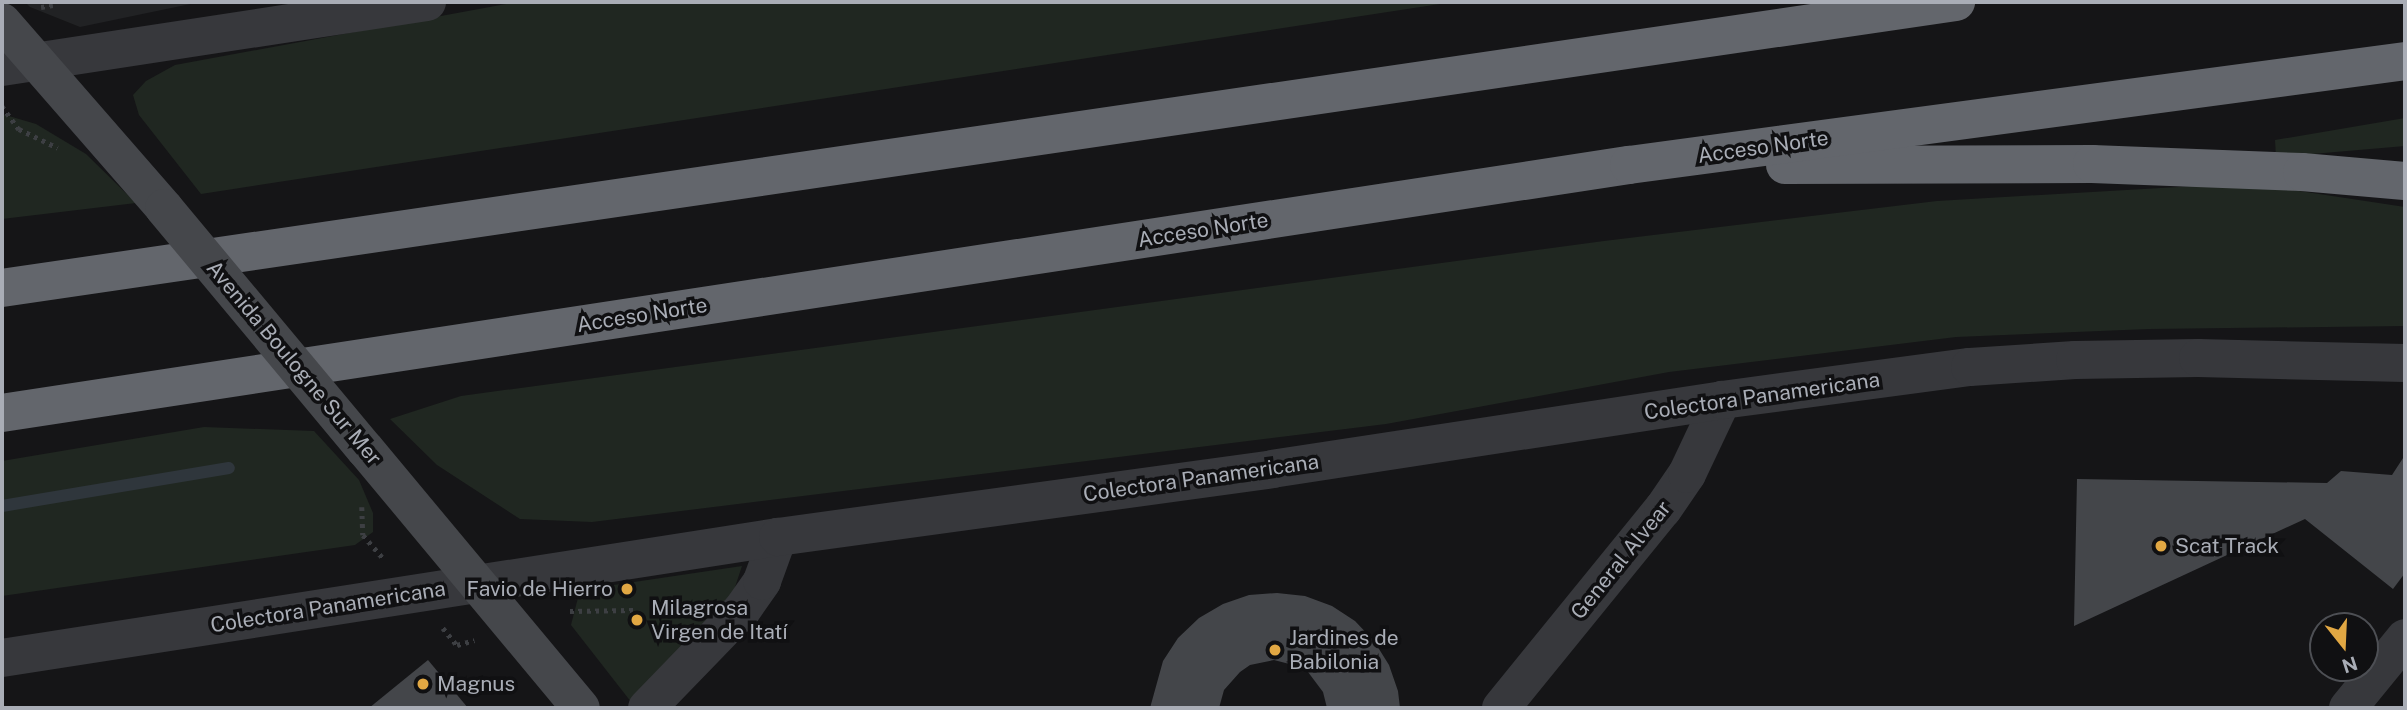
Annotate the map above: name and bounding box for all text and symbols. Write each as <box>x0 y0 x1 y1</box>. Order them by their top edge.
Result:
street label: Acceso Norte <box>1696 125 1830 169</box>
street label: Acceso Norte <box>1136 207 1270 253</box>
street label: Avenida Boulogne Sur Mer <box>201 256 387 470</box>
street label: Acceso Norte <box>575 292 709 338</box>
street label: Colectora Panamericana <box>1643 367 1881 425</box>
street label: Colectora Panamericana <box>1082 449 1320 507</box>
street label: General Alvear <box>1566 496 1676 624</box>
place label: Scat Track <box>2175 533 2279 559</box>
marker: Scat Track <box>2153 538 2169 554</box>
street label: Colectora Panamericana <box>209 576 447 638</box>
place label: Favio de Hierro <box>466 576 613 602</box>
marker: Favio de Hierro <box>619 581 635 597</box>
place label: Milagrosa Virgen de Itatí <box>651 595 788 645</box>
marker: Milagrosa Virgen de Itatí <box>629 612 645 628</box>
north arrow <box>2309 612 2379 682</box>
place label: Jardines de Babilonia <box>1289 625 1399 675</box>
marker: Jardines de Babilonia <box>1267 642 1283 658</box>
text: N <box>2339 652 2360 678</box>
place label: Magnus <box>437 671 515 697</box>
marker: Magnus <box>415 676 431 692</box>

